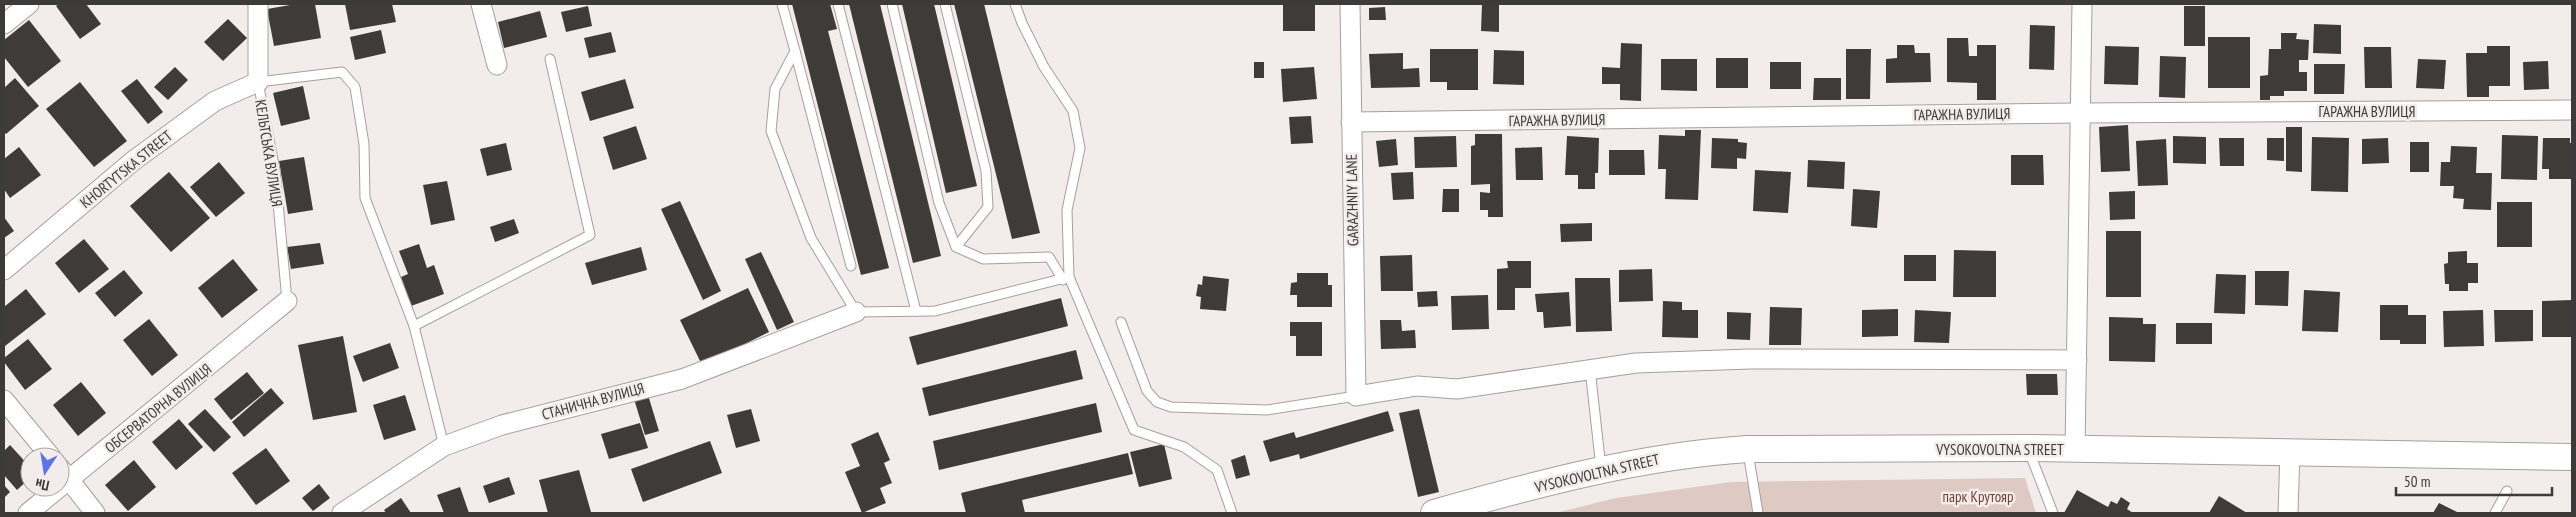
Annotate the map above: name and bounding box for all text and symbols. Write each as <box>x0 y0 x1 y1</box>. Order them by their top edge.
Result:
street label: КЕЛЬТСЬКА ВУЛИЦЯ <box>251 98 287 208</box>
street label: ГАРАЖНА ВУЛИЦЯ <box>2319 102 2415 121</box>
street label: ГАРАЖНА ВУЛИЦЯ <box>1913 104 2011 124</box>
street label: ГАРАЖНА ВУЛИЦЯ <box>1508 110 1606 130</box>
street label: KHORTYTSKA STREET <box>76 126 176 212</box>
street label: GARAZHNIY LANE <box>1342 154 1362 246</box>
street label: ОБСЕРВАТОРНА ВУЛИЦЯ <box>101 359 215 457</box>
street label: СТАНИЧНА ВУЛИЦЯ <box>540 378 646 424</box>
street label: VYSOKOVOLTNA STREET <box>1935 440 2064 459</box>
north arrow <box>20 447 70 497</box>
street label: VYSOKOVOLTNA STREET <box>1532 449 1661 497</box>
scale bar <box>2396 464 2552 496</box>
text: 50 m <box>2404 472 2430 491</box>
text: Пн <box>34 475 51 495</box>
park label: парк Крутояр <box>1943 487 2013 506</box>

